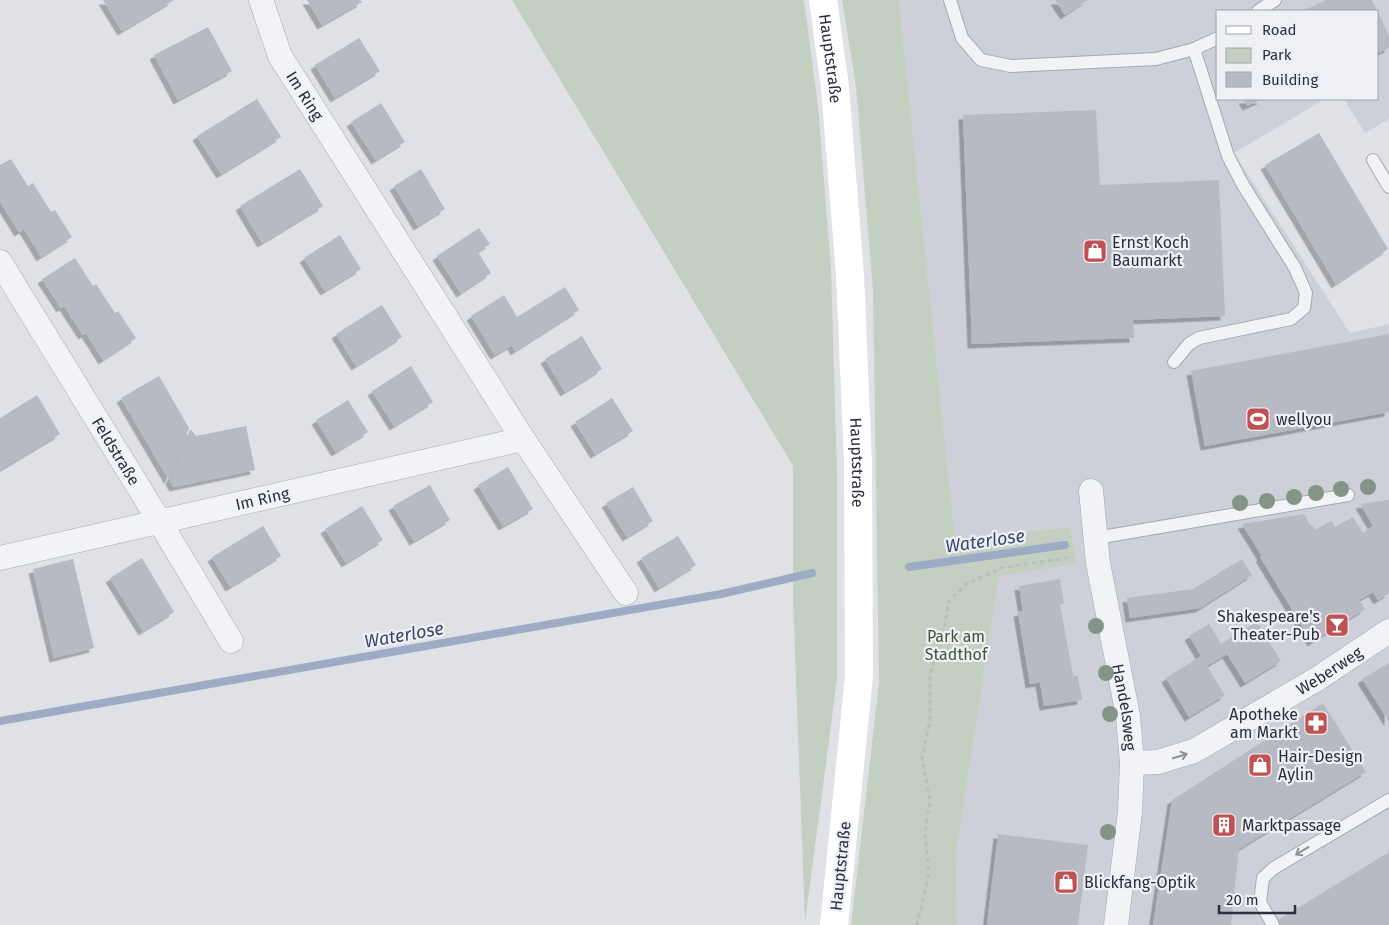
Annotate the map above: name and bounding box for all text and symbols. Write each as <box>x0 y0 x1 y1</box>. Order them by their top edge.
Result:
legend <box>1216 10 1379 100</box>
street label: Hauptstraße <box>815 13 845 104</box>
text: Road <box>1262 21 1297 39</box>
text: Park <box>1262 46 1292 64</box>
street label: Im Ring <box>282 68 328 125</box>
text: Building <box>1262 71 1318 89</box>
place label: Ernst Koch Baumarkt <box>1112 233 1189 270</box>
shop icon: Ernst Koch Baumarkt <box>1082 238 1108 264</box>
sports icon: wellyou <box>1245 406 1271 432</box>
place label: wellyou <box>1276 410 1332 429</box>
street label: Feldstraße <box>88 414 144 489</box>
street label: Hauptstraße <box>846 417 867 507</box>
street label: Im Ring <box>234 483 292 514</box>
water label: Waterlose <box>944 525 1026 557</box>
place label: Shakespeare's Theater-Pub <box>1217 607 1320 644</box>
bar icon: Shakespeare's Theater-Pub <box>1324 612 1350 638</box>
water label: Waterlose <box>363 617 445 653</box>
park label: Park am Stadthof <box>925 627 989 664</box>
street label: Weberweg <box>1293 642 1367 699</box>
street label: Handelsweg <box>1108 662 1140 752</box>
place label: Apotheke am Markt <box>1229 705 1298 742</box>
pharmacy icon: Apotheke am Markt <box>1303 710 1329 736</box>
place label: Hair-Design Aylin <box>1278 747 1363 784</box>
one-way arrow <box>1171 750 1187 760</box>
shop icon: Hair-Design Aylin <box>1247 752 1273 778</box>
building icon: Marktpassage <box>1211 812 1237 838</box>
place label: Marktpassage <box>1242 816 1341 835</box>
street label: Hauptstraße <box>826 820 855 912</box>
one-way arrow <box>1295 847 1309 857</box>
shop icon: Blickfang-Optik <box>1053 869 1079 895</box>
place label: Blickfang-Optik <box>1084 873 1196 892</box>
scale bar <box>1219 882 1295 914</box>
text: 20 m <box>1226 891 1259 909</box>

